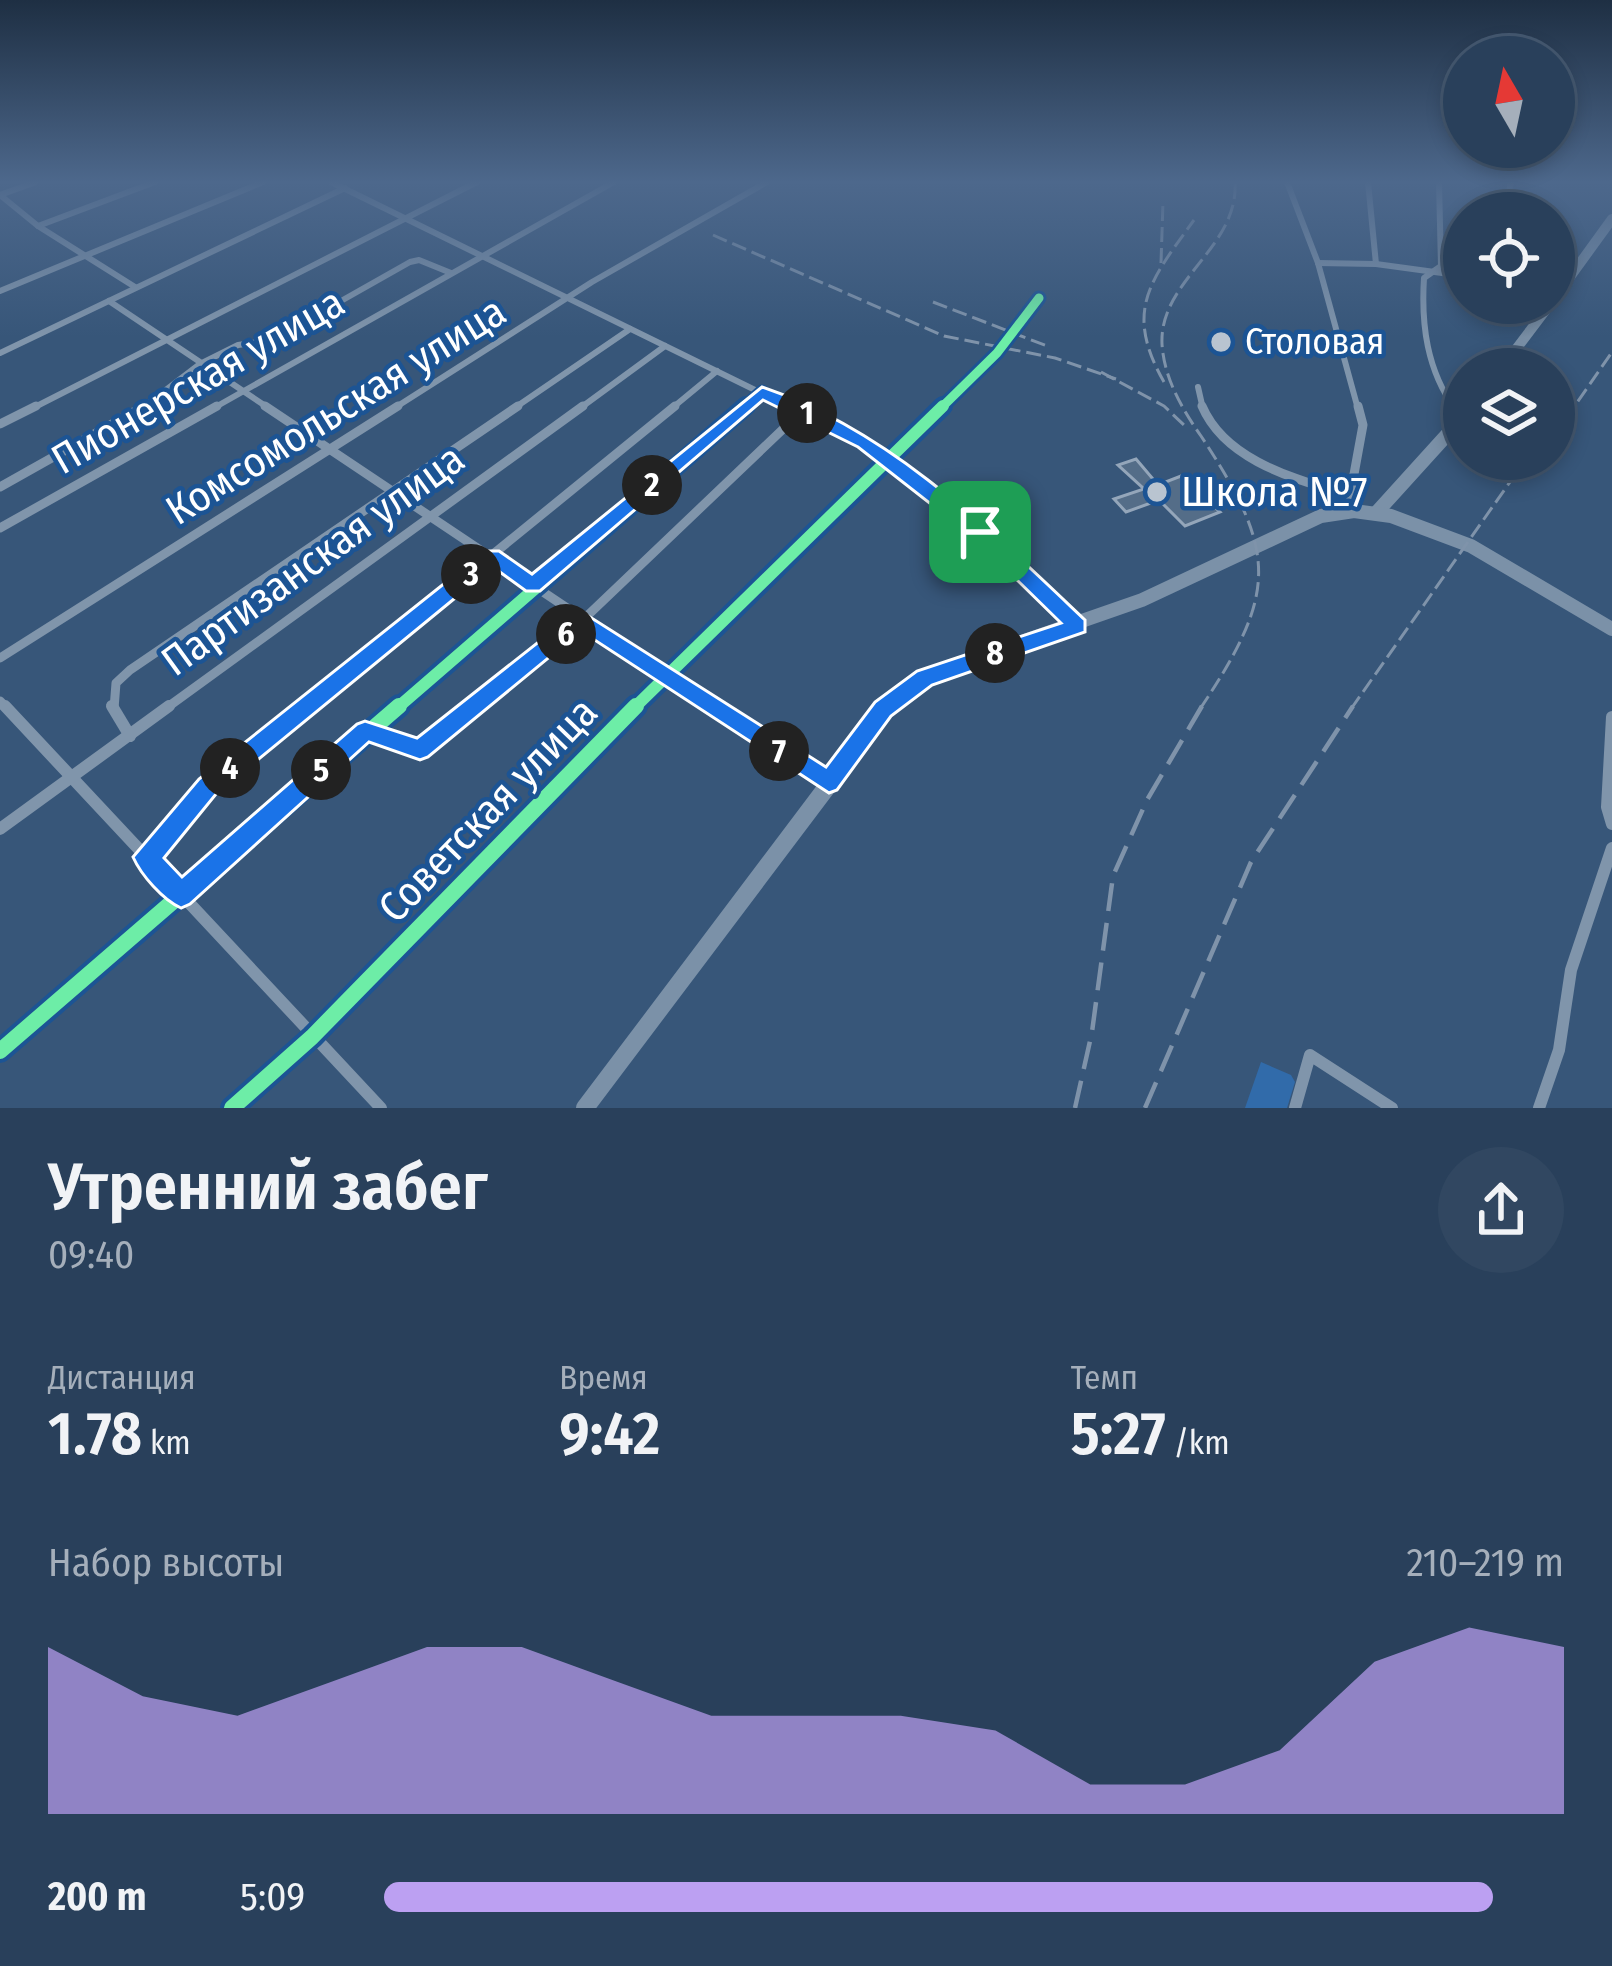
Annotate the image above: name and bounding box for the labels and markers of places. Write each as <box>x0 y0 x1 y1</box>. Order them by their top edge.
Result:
place label: Столовая <box>1245 320 1384 364</box>
marker: Столовая <box>1208 329 1234 355</box>
pin: 1 <box>777 383 837 443</box>
pin: 2 <box>622 455 682 515</box>
place label: Школа №7 <box>1181 467 1367 517</box>
marker: Школа №7 <box>1144 479 1170 505</box>
pin <box>929 481 1031 583</box>
pin: 3 <box>441 544 501 604</box>
pin: 6 <box>536 604 596 664</box>
pin: 8 <box>965 623 1025 683</box>
pin: 7 <box>749 721 809 781</box>
pin: 4 <box>200 738 260 798</box>
pin: 5 <box>291 740 351 800</box>

